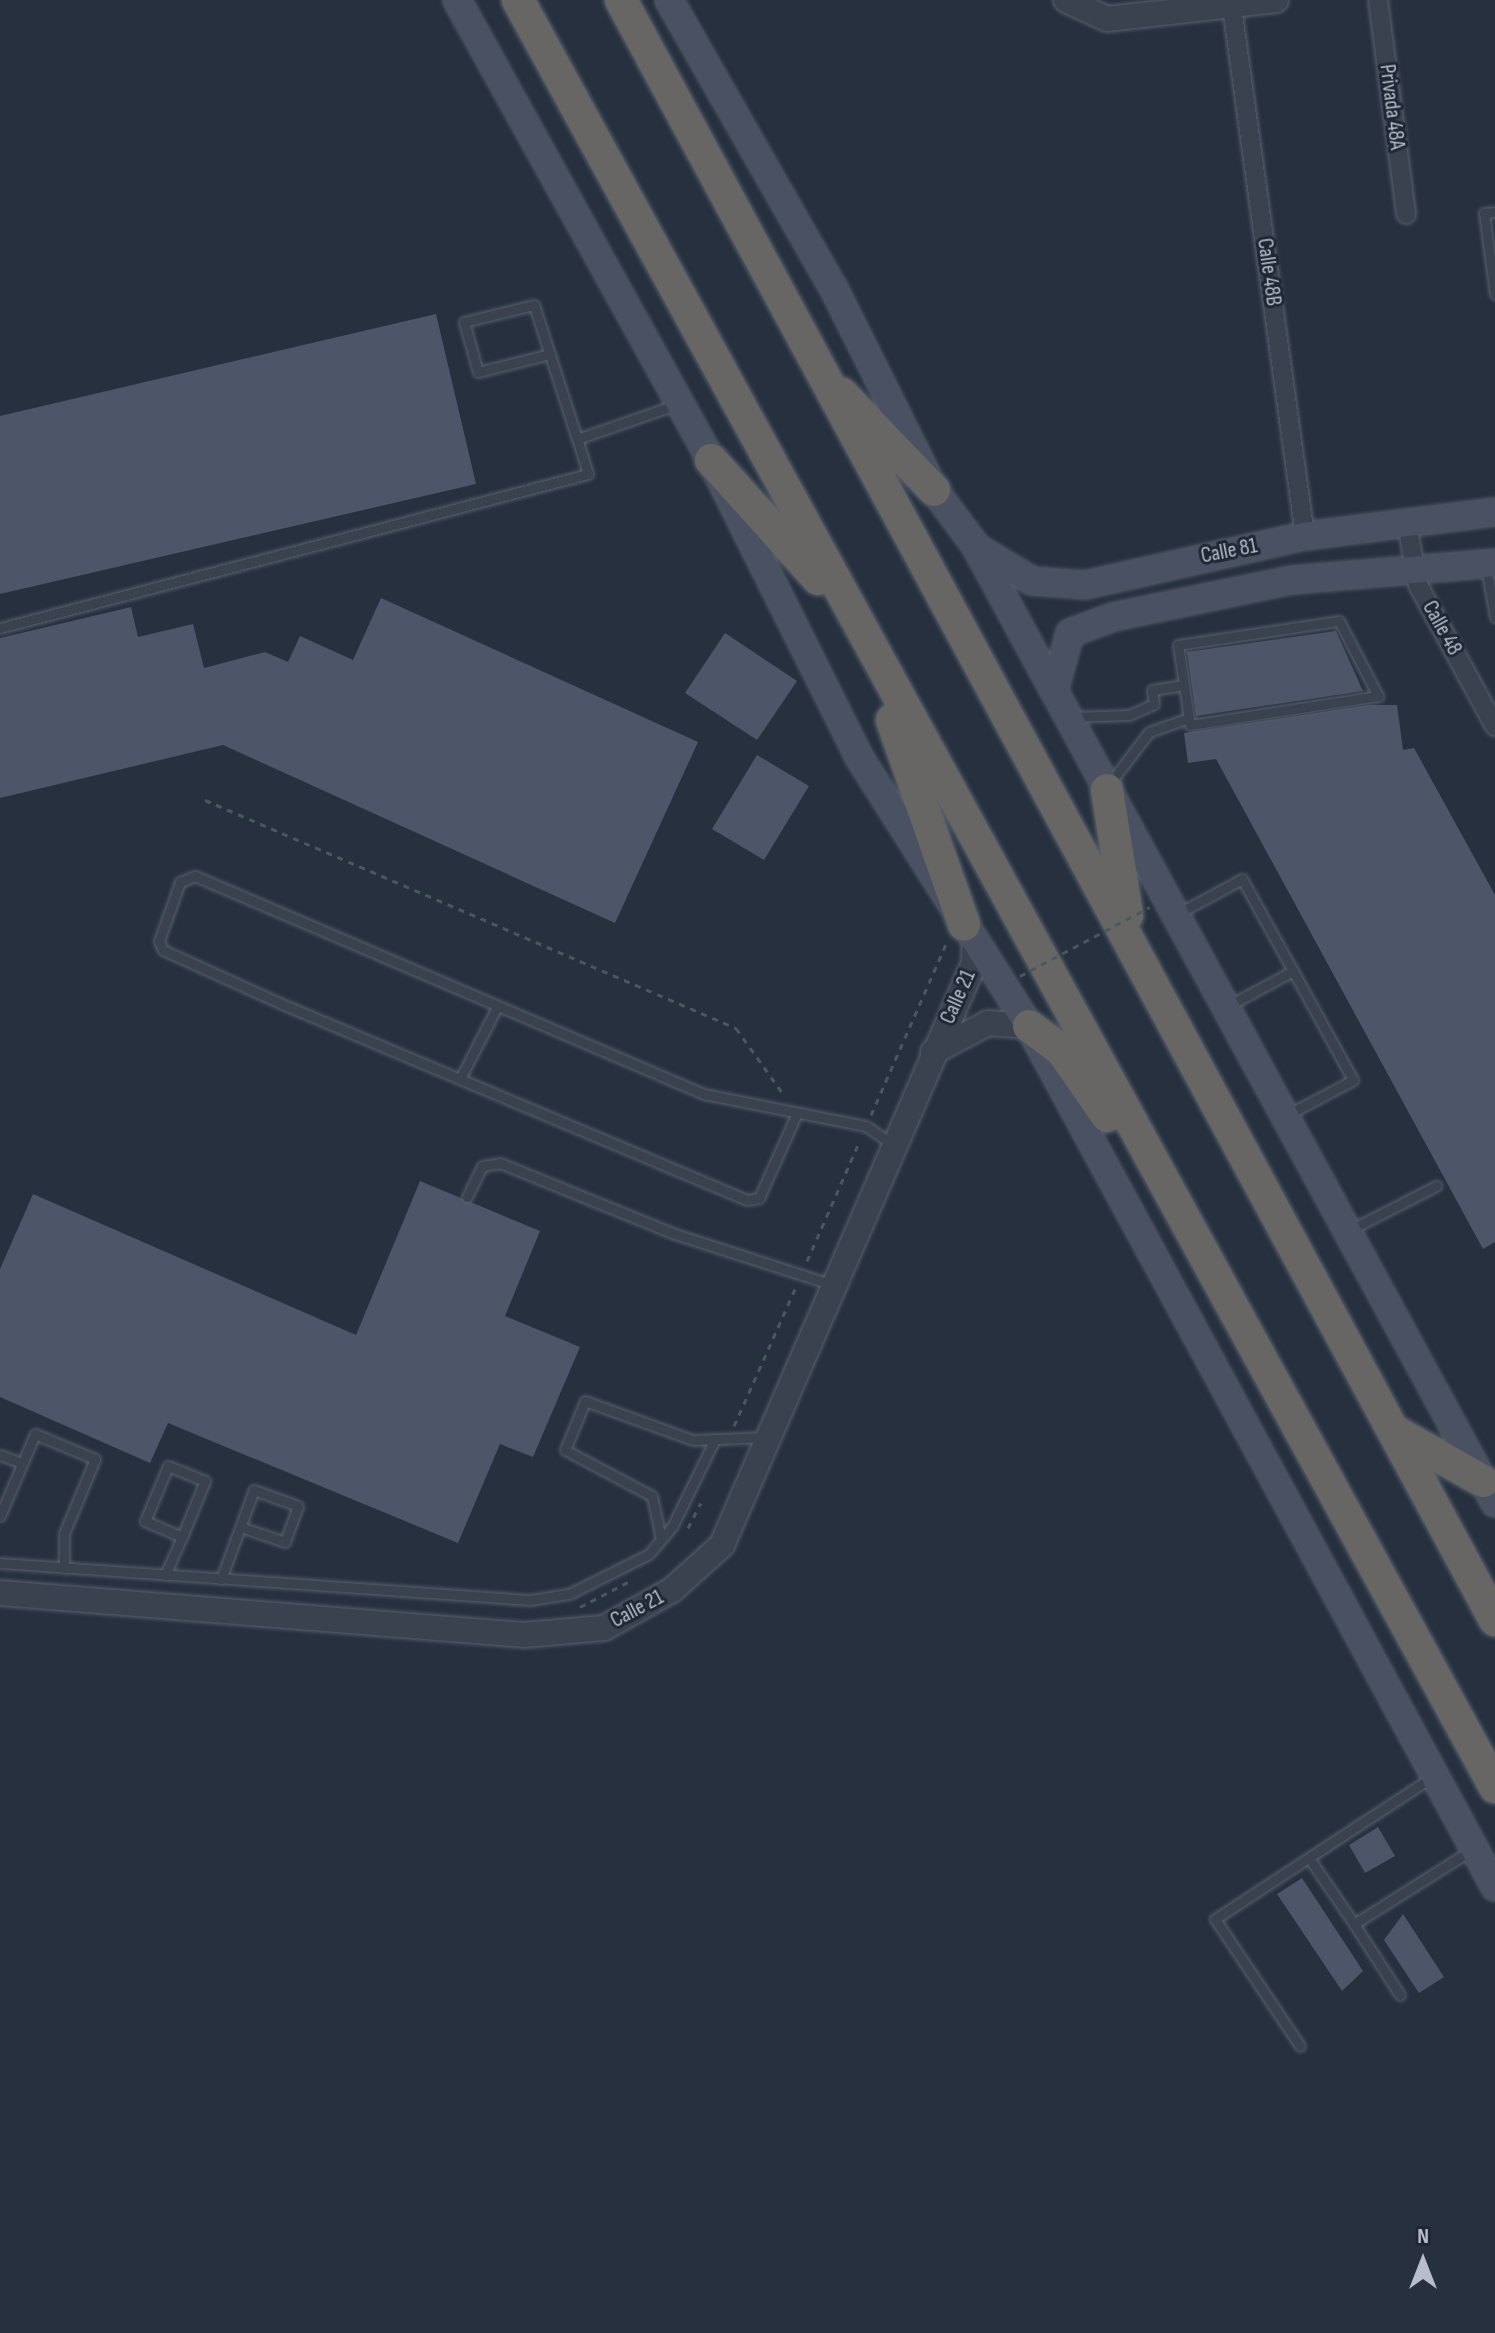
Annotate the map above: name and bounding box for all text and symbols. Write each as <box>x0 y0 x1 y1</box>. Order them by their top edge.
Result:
street label: Privada 48A <box>1374 63 1410 151</box>
street label: Calle 48B <box>1251 237 1287 307</box>
street label: Calle 81 <box>1199 533 1259 569</box>
street label: Calle 48 <box>1416 596 1468 660</box>
street label: Calle 21 <box>935 966 981 1028</box>
street label: Calle 21 <box>606 1584 668 1634</box>
north arrow <box>1383 2221 1463 2301</box>
text: N <box>1417 2223 1429 2250</box>

